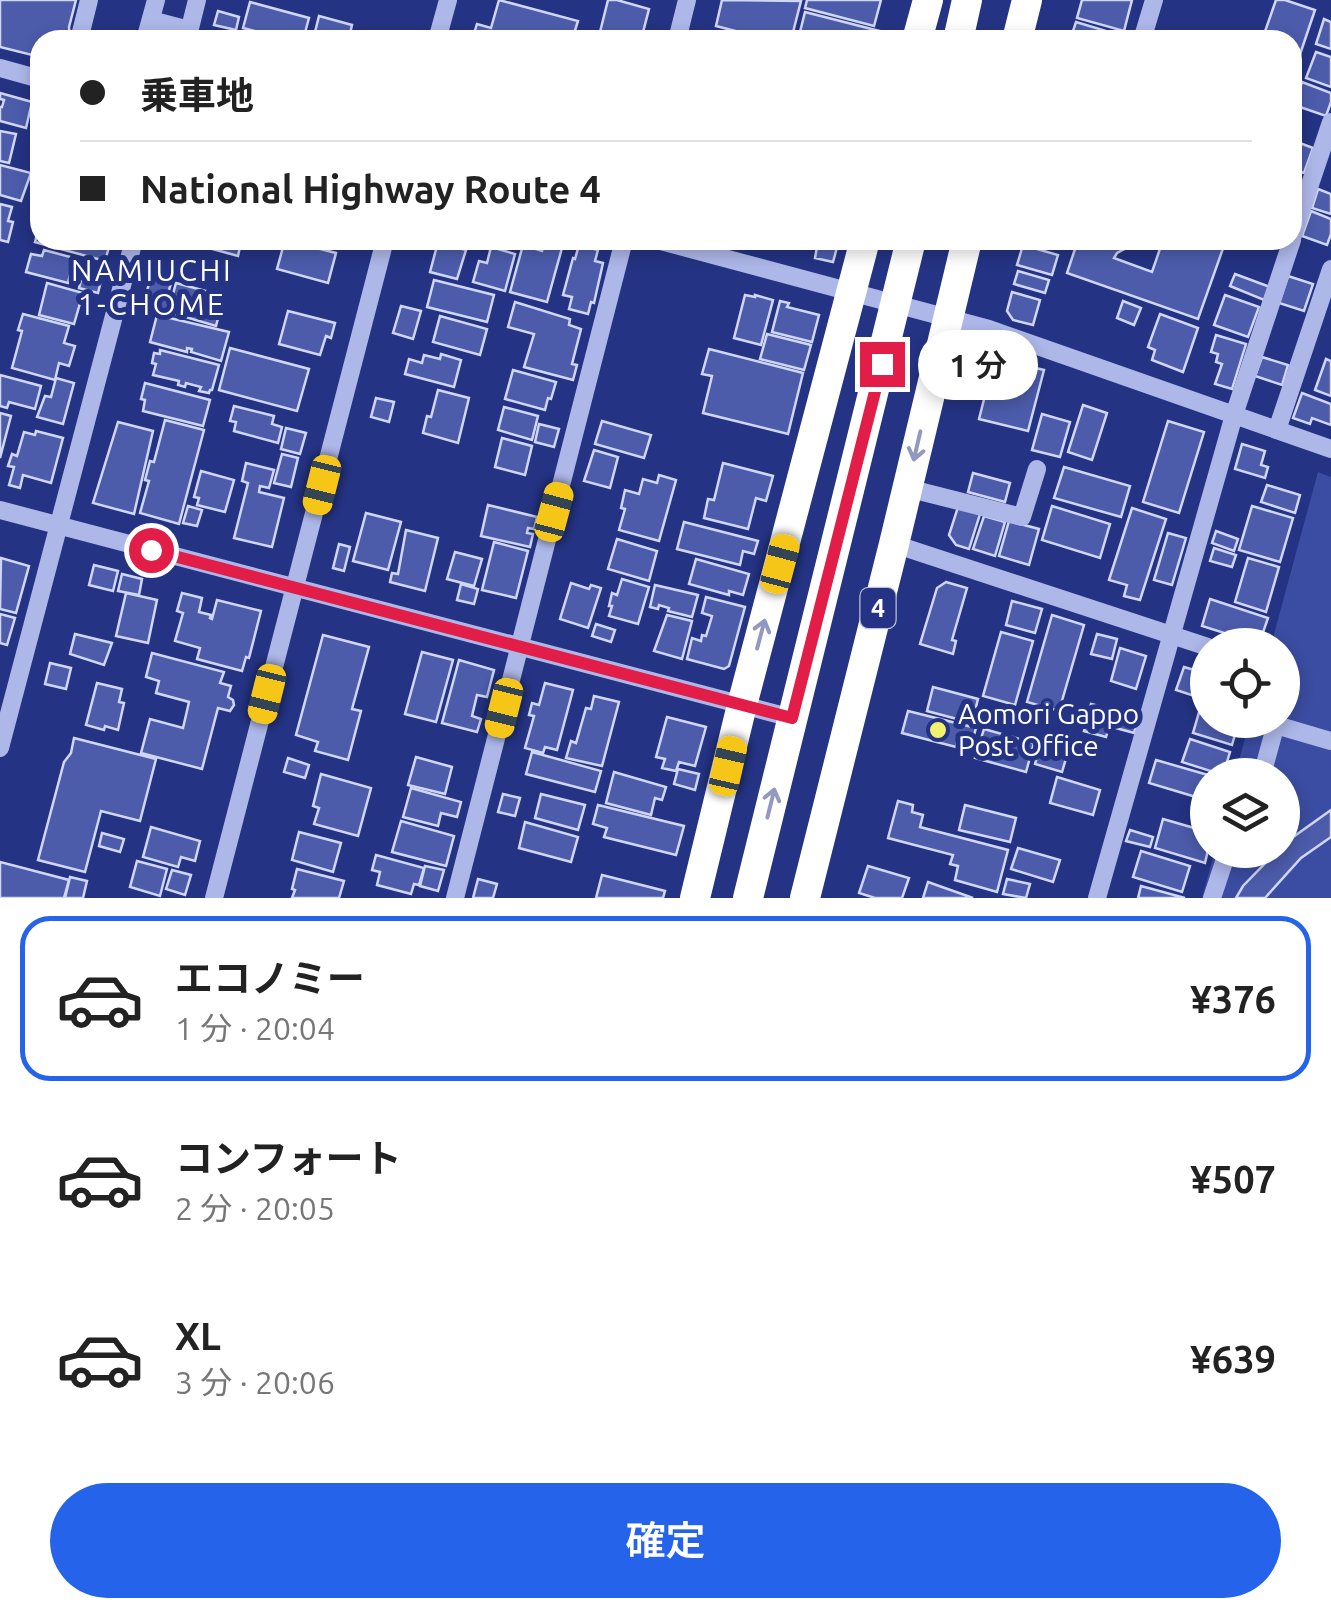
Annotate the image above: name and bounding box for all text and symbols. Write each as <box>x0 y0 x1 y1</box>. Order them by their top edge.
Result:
text: 乗車地 <box>140 74 254 116</box>
text: National Highway Route 4 <box>140 168 601 210</box>
district label: NAMIUCHI 1-CHOME <box>71 253 233 321</box>
callout: 1 分 <box>917 329 1037 399</box>
route end <box>860 342 905 387</box>
text: 1 分 <box>949 347 1007 383</box>
one-way arrow <box>907 429 925 461</box>
car <box>300 452 344 518</box>
car <box>532 479 576 545</box>
route start <box>129 528 174 573</box>
car <box>758 531 802 597</box>
road number: 4 <box>860 588 896 628</box>
one-way arrow <box>753 619 772 650</box>
map controls <box>1190 628 1300 868</box>
button: locate <box>1190 628 1300 738</box>
car <box>245 661 289 727</box>
car <box>482 675 526 741</box>
place label: Aomori Gappo Post Office <box>958 698 1139 761</box>
marker: Aomori Gappo Post Office <box>927 719 949 741</box>
car <box>707 733 749 799</box>
button: layers <box>1190 758 1300 868</box>
one-way arrow <box>763 788 781 820</box>
icon: car <box>55 954 145 1044</box>
text: エコノミー <box>175 957 365 999</box>
text: ¥376 <box>1190 978 1276 1020</box>
text: 1 分 · 20:04 <box>175 1010 335 1046</box>
icon: car <box>55 1134 145 1224</box>
text: コンフォート <box>175 1137 402 1179</box>
text: ¥507 <box>1190 1158 1276 1200</box>
text: 2 分 · 20:05 <box>175 1190 335 1226</box>
icon: car <box>55 1314 145 1404</box>
text: XL <box>175 1315 221 1357</box>
text: ¥639 <box>1190 1338 1276 1380</box>
text: 3 分 · 20:06 <box>175 1364 335 1400</box>
button: 確定 <box>50 1483 1281 1598</box>

